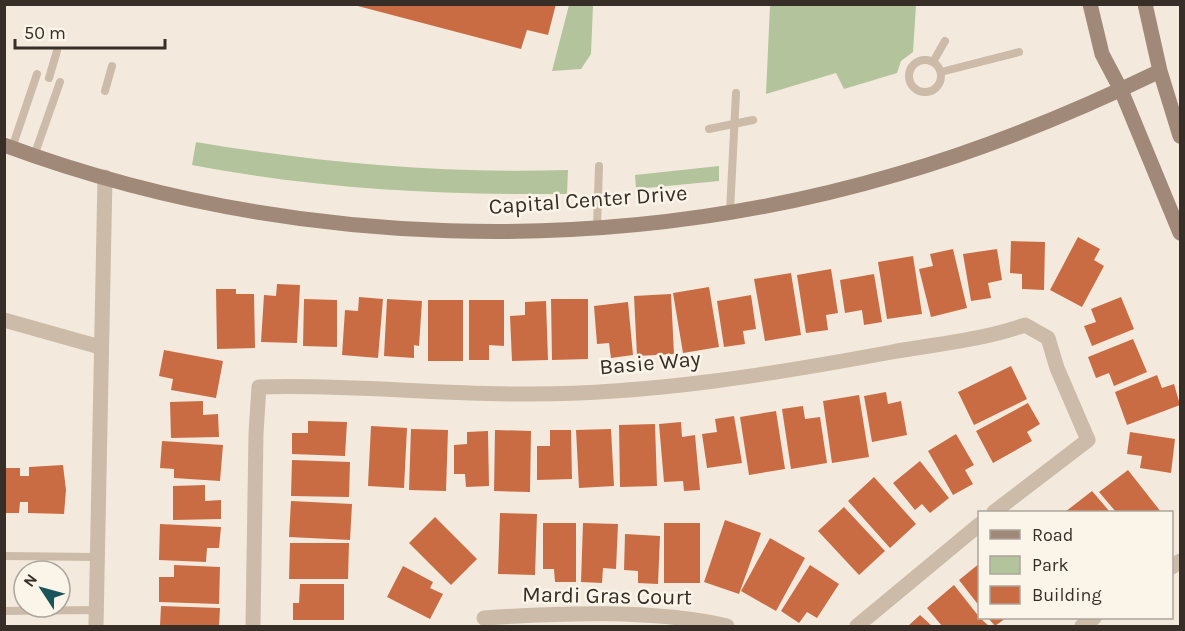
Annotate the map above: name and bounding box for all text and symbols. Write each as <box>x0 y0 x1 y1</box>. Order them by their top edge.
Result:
scale bar <box>15 12 165 50</box>
text: 50 m <box>24 22 66 44</box>
street label: Capital Center Drive <box>488 180 688 220</box>
street label: Basie Way <box>598 346 702 380</box>
legend <box>978 511 1173 619</box>
text: Road <box>1032 524 1073 546</box>
text: Park <box>1032 554 1069 576</box>
north arrow <box>12 559 72 619</box>
text: N <box>19 570 41 591</box>
street label: Mardi Gras Court <box>522 582 692 610</box>
text: Building <box>1032 584 1102 606</box>

